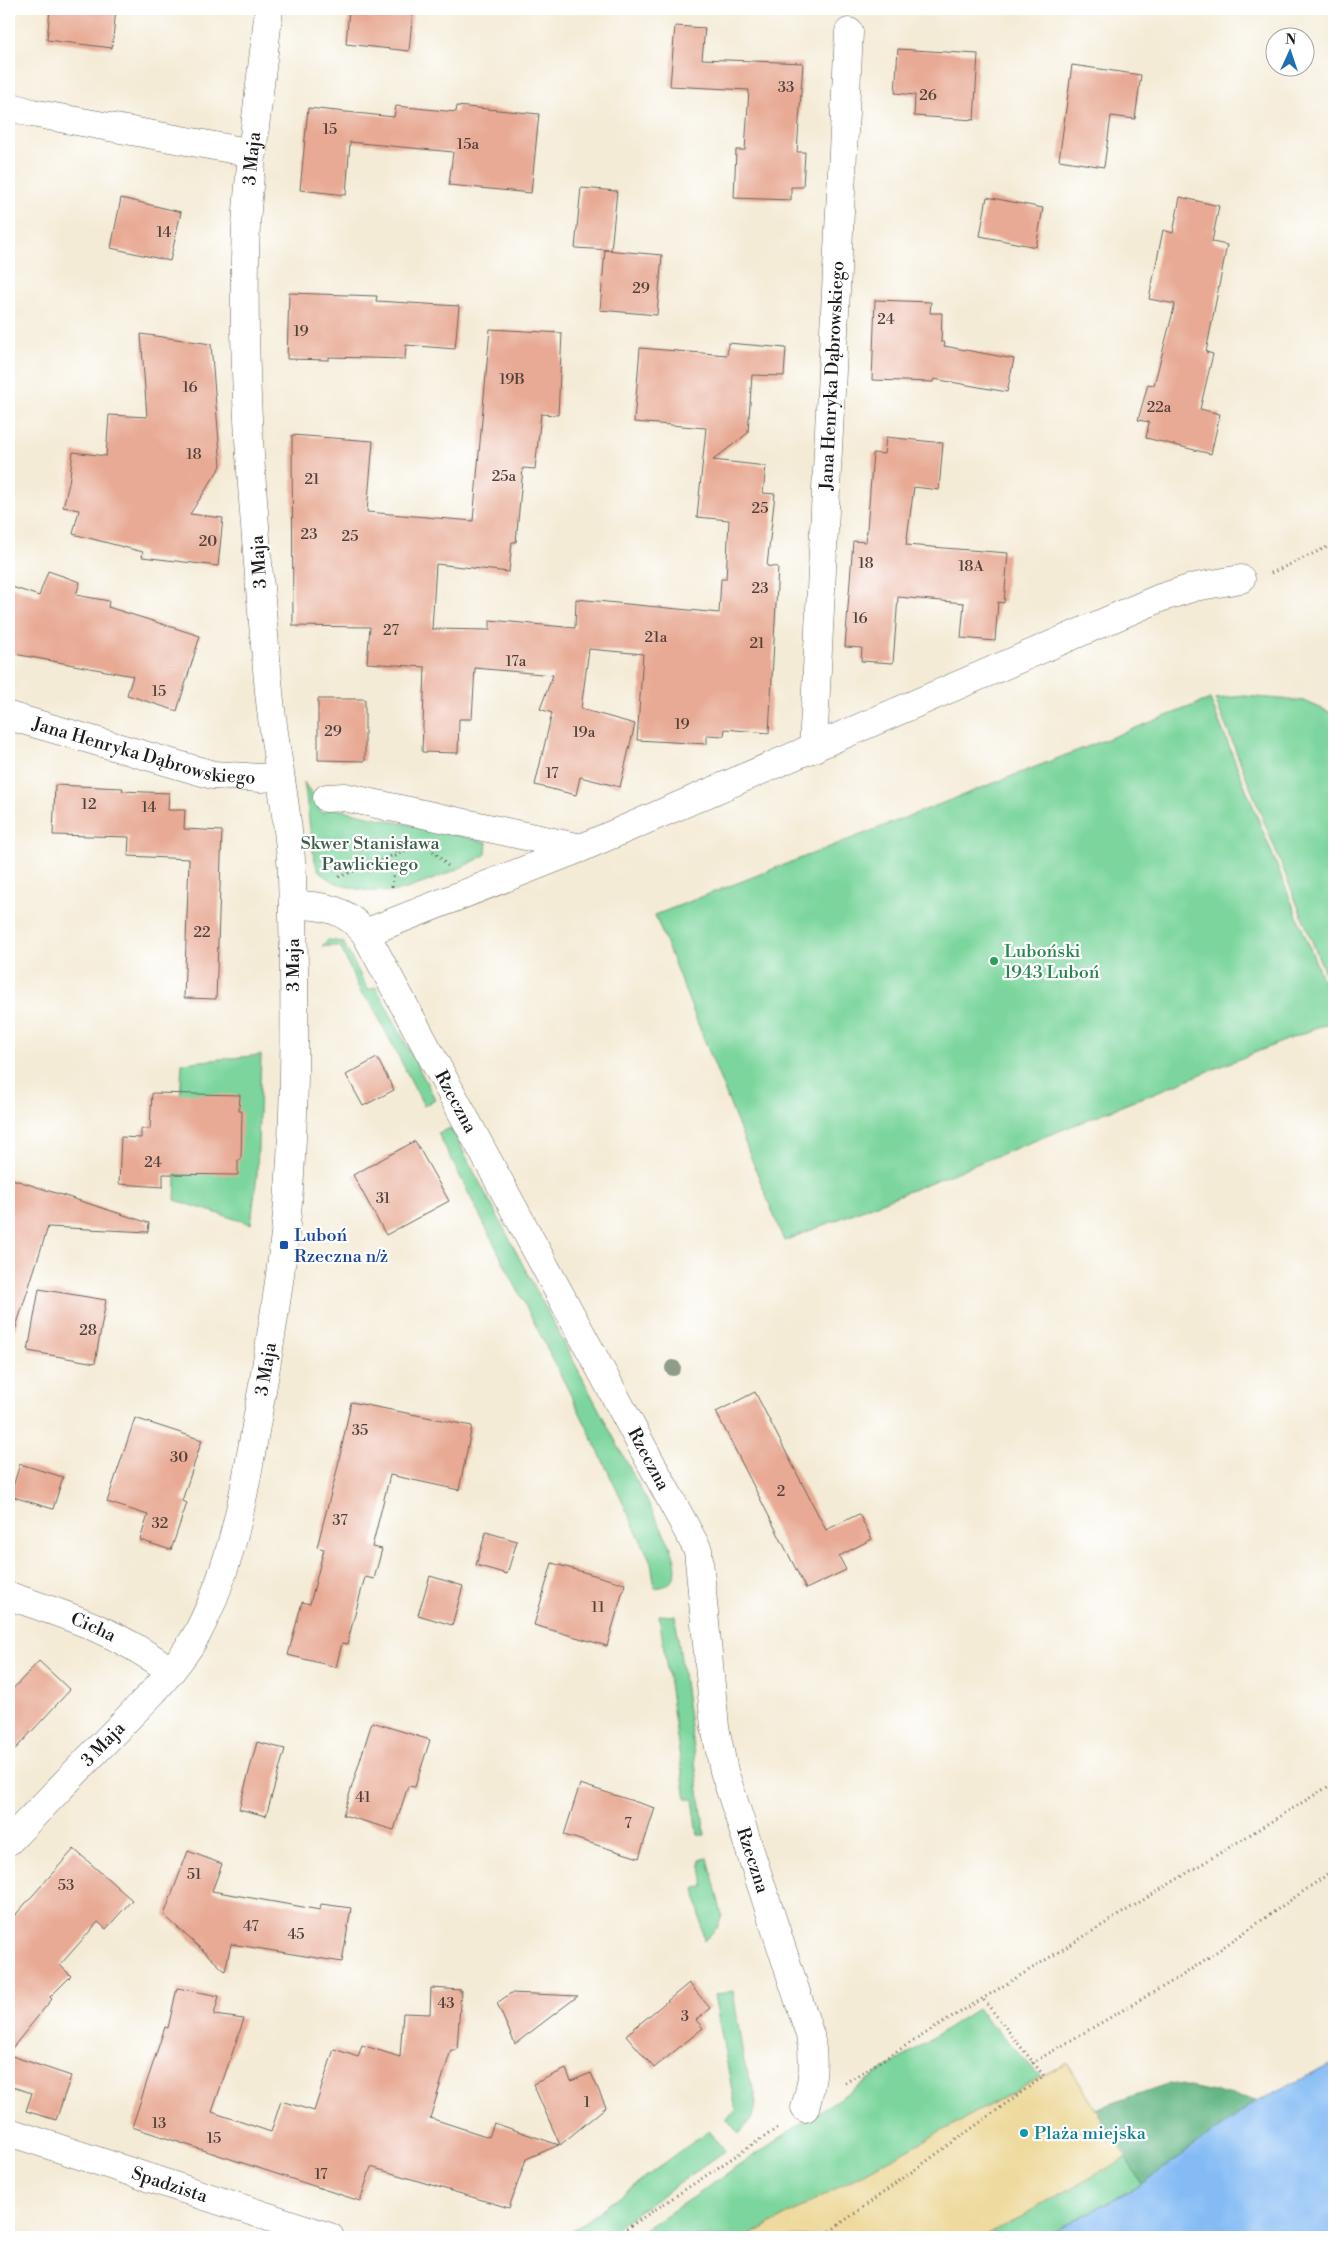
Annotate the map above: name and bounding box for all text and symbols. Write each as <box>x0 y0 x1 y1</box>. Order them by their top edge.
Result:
north arrow <box>1266 28 1316 78</box>
text: N <box>1285 31 1297 49</box>
house number: 33 <box>778 78 794 97</box>
house number: 26 <box>919 86 937 105</box>
house number: 15 <box>323 120 337 139</box>
street label: 3 Maja <box>237 130 266 186</box>
house number: 15a <box>457 135 480 154</box>
house number: 14 <box>157 223 171 242</box>
street label: Jana Henryka Dąbrowskiego <box>814 260 849 492</box>
house number: 29 <box>632 279 650 298</box>
house number: 24 <box>877 310 895 329</box>
house number: 19 <box>293 322 309 341</box>
house number: 19B <box>499 370 525 389</box>
house number: 16 <box>182 378 198 397</box>
house number: 22a <box>1147 398 1172 417</box>
house number: 18 <box>186 445 202 464</box>
house number: 25a <box>492 467 517 486</box>
house number: 21 <box>304 470 320 489</box>
house number: 25 <box>752 499 768 518</box>
house number: 23 <box>301 525 317 544</box>
house number: 25 <box>342 527 358 546</box>
house number: 20 <box>199 532 217 551</box>
street label: 3 Maja <box>246 534 272 590</box>
house number: 18 <box>858 554 874 573</box>
house number: 18A <box>958 557 985 576</box>
house number: 23 <box>752 579 768 598</box>
house number: 16 <box>852 609 868 628</box>
house number: 27 <box>383 621 399 640</box>
house number: 21a <box>645 628 668 647</box>
house number: 21 <box>749 634 765 653</box>
house number: 17a <box>506 652 527 671</box>
house number: 15 <box>152 682 166 701</box>
street label: Jana Henryka Dąbrowskiego <box>29 712 256 789</box>
house number: 19 <box>674 715 690 734</box>
house number: 29 <box>324 722 342 741</box>
house number: 19a <box>573 723 596 742</box>
house number: 17 <box>545 764 559 783</box>
house number: 12 <box>81 795 97 814</box>
house number: 14 <box>142 798 156 817</box>
park label: Skwer Stanisława Pawlickiego <box>300 832 440 876</box>
house number: 22 <box>193 923 211 942</box>
street label: 3 Maja <box>282 937 305 992</box>
place label: Luboński 1943 Luboń <box>1004 940 1100 984</box>
marker: Luboński 1943 Luboń <box>988 955 1000 967</box>
street label: Rzeczna <box>430 1066 483 1138</box>
house number: 24 <box>144 1153 162 1172</box>
house number: 31 <box>376 1189 391 1208</box>
place label: Luboń Rzeczna n/ż <box>294 1224 388 1268</box>
marker: Luboń Rzeczna n/ż <box>278 1239 290 1251</box>
house number: 28 <box>79 1321 97 1340</box>
street label: 3 Maja <box>250 1340 282 1397</box>
house number: 35 <box>352 1421 368 1440</box>
street label: Rzeczna <box>623 1424 675 1495</box>
house number: 30 <box>170 1448 188 1467</box>
house number: 2 <box>777 1482 785 1501</box>
house number: 37 <box>332 1511 348 1530</box>
house number: 32 <box>152 1514 168 1533</box>
house number: 11 <box>591 1598 605 1617</box>
street label: Cicha <box>68 1607 121 1647</box>
street label: 3 Maja <box>76 1716 130 1771</box>
house number: 41 <box>355 1788 371 1807</box>
house number: 7 <box>624 1814 632 1833</box>
street label: Rzeczna <box>732 1824 775 1897</box>
house number: 51 <box>187 1865 202 1884</box>
house number: 53 <box>58 1876 74 1895</box>
house number: 47 <box>243 1917 259 1936</box>
house number: 45 <box>287 1925 305 1944</box>
house number: 43 <box>437 1994 455 2013</box>
house number: 3 <box>681 2007 689 2026</box>
house number: 1 <box>584 2093 591 2112</box>
house number: 13 <box>152 2114 166 2133</box>
place label: Plaża miejska <box>1034 2122 1147 2145</box>
marker: Plaża miejska <box>1018 2127 1030 2139</box>
house number: 15 <box>207 2129 221 2148</box>
street label: Spadzista <box>129 2161 211 2208</box>
house number: 17 <box>314 2165 328 2184</box>

